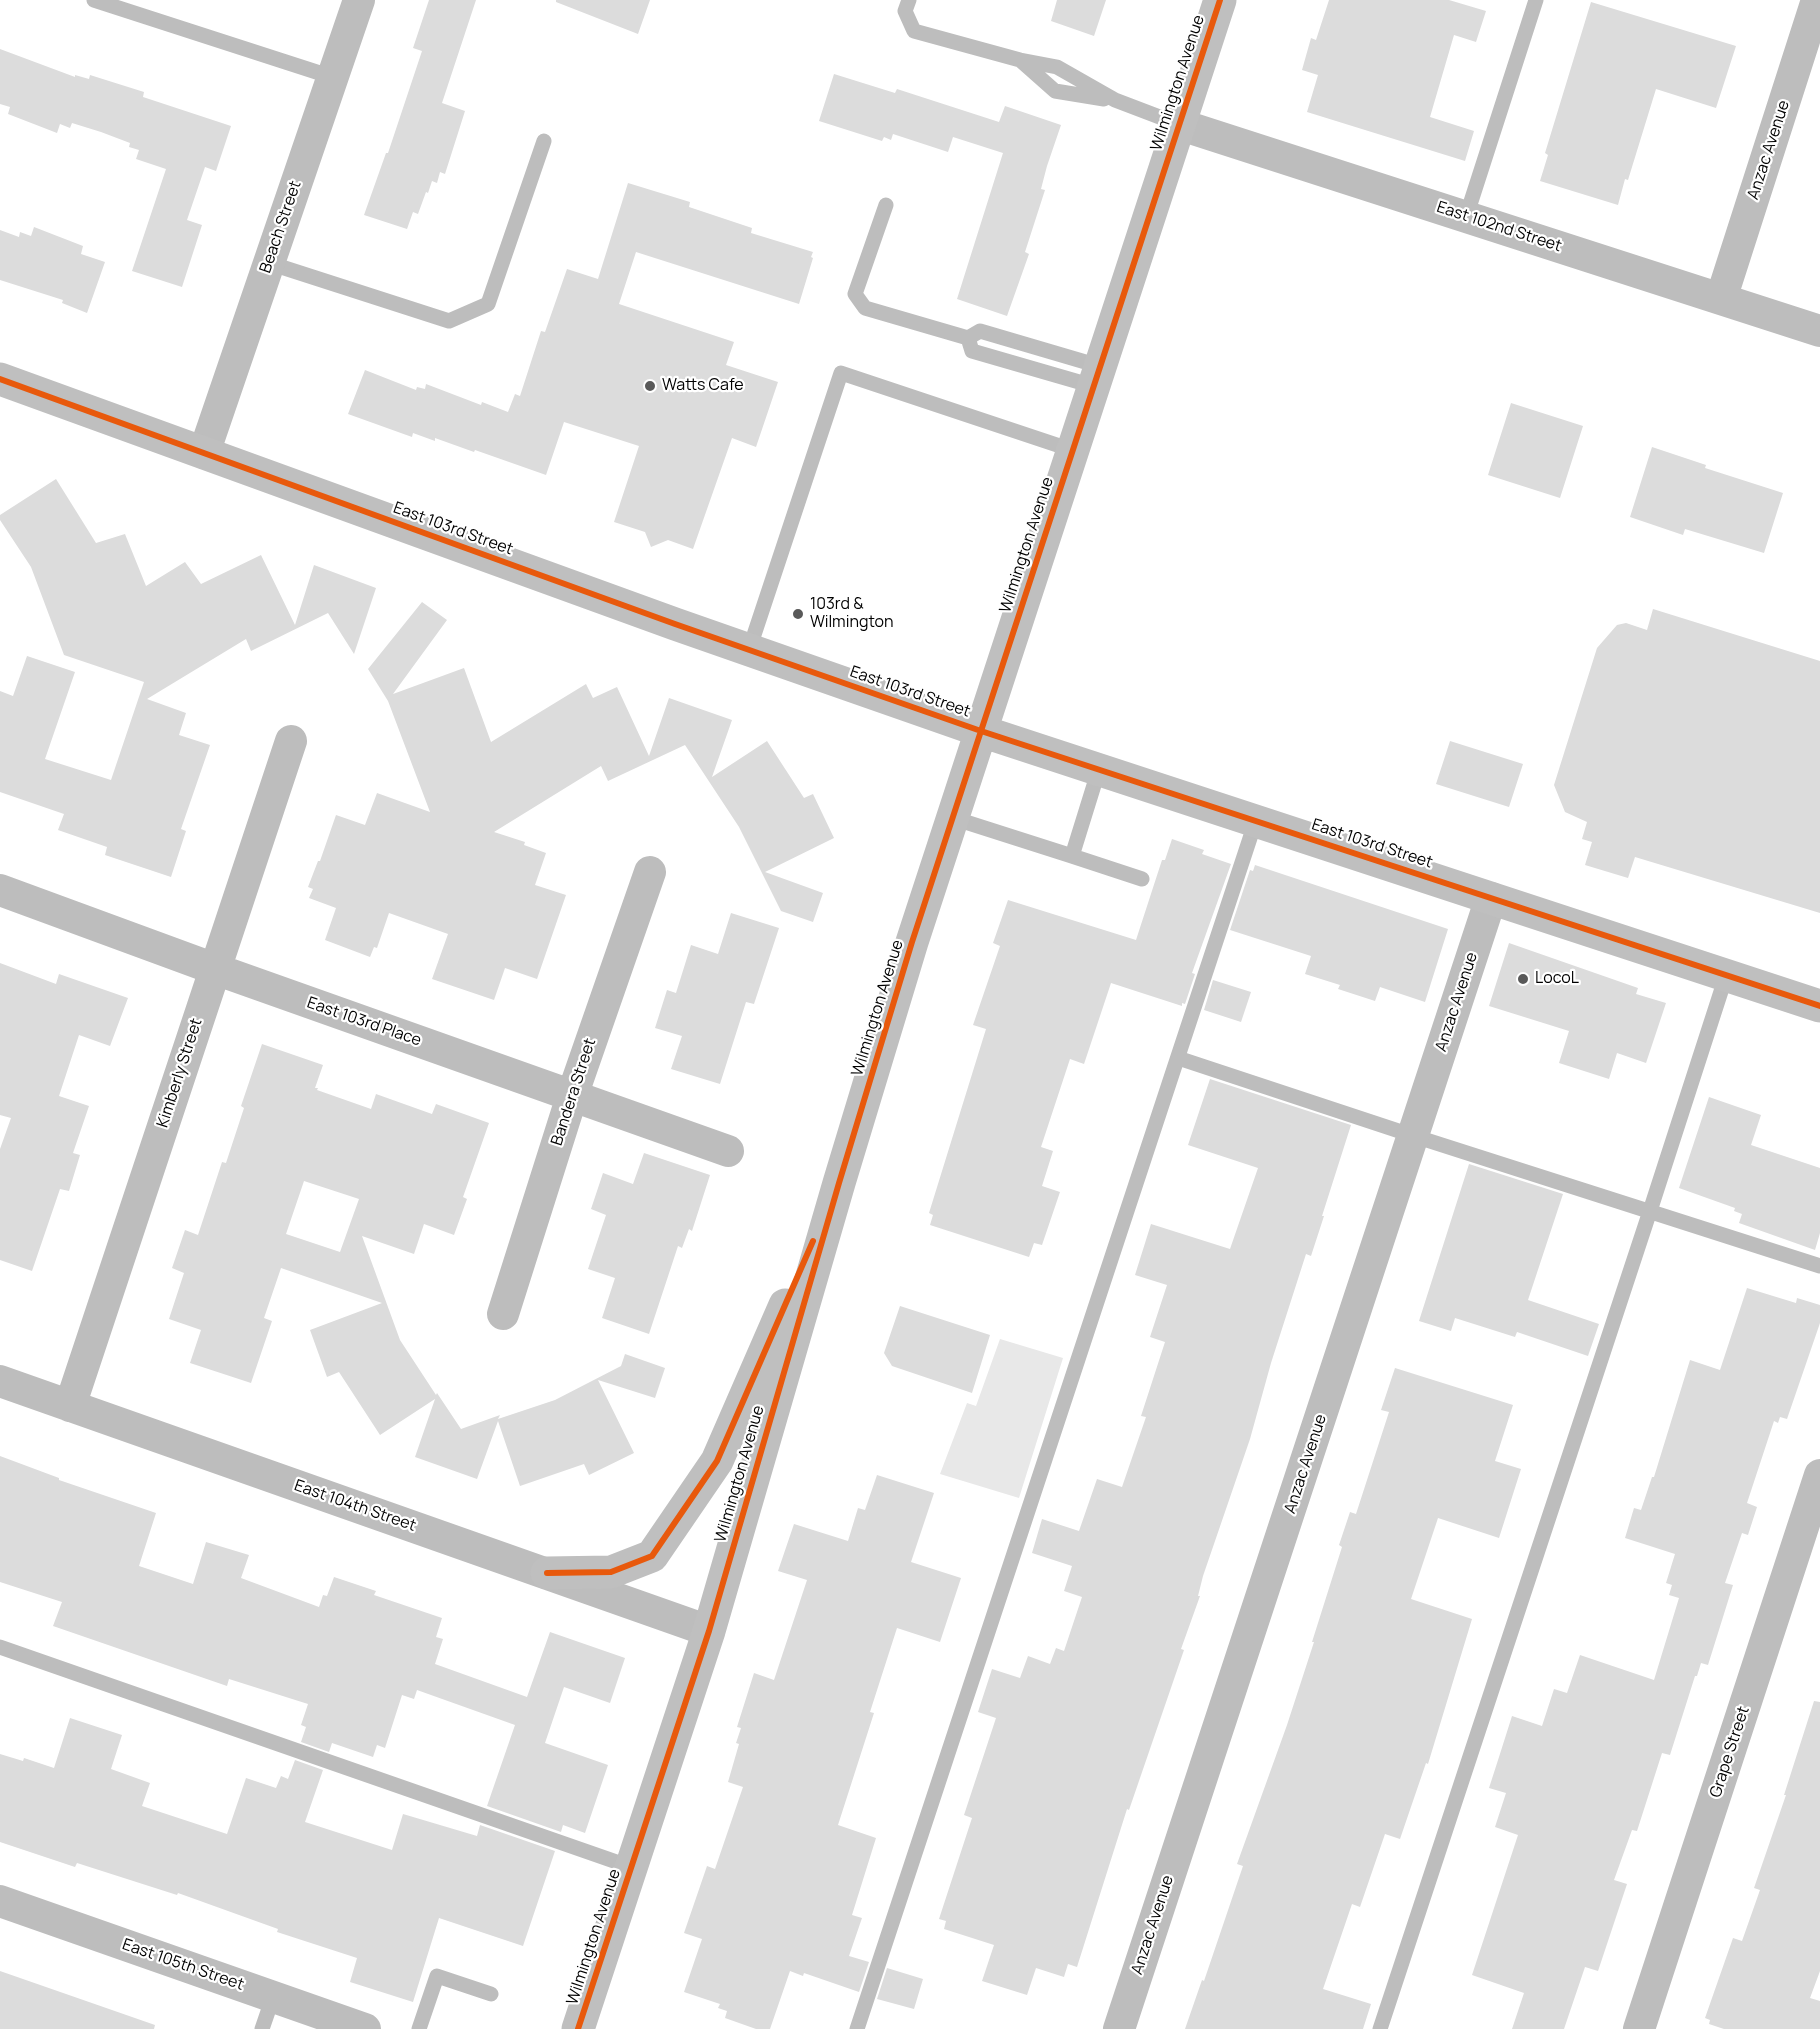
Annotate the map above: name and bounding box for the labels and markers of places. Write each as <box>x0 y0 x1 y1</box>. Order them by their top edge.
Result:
place label: Watts Cafe <box>662 376 744 396</box>
marker: Watts Cafe <box>643 379 657 393</box>
place label: 103rd & Wilmington <box>810 595 893 633</box>
marker: 103rd & Wilmington <box>791 607 805 621</box>
place label: LocoL <box>1535 969 1579 989</box>
marker: LocoL <box>1516 972 1530 986</box>

